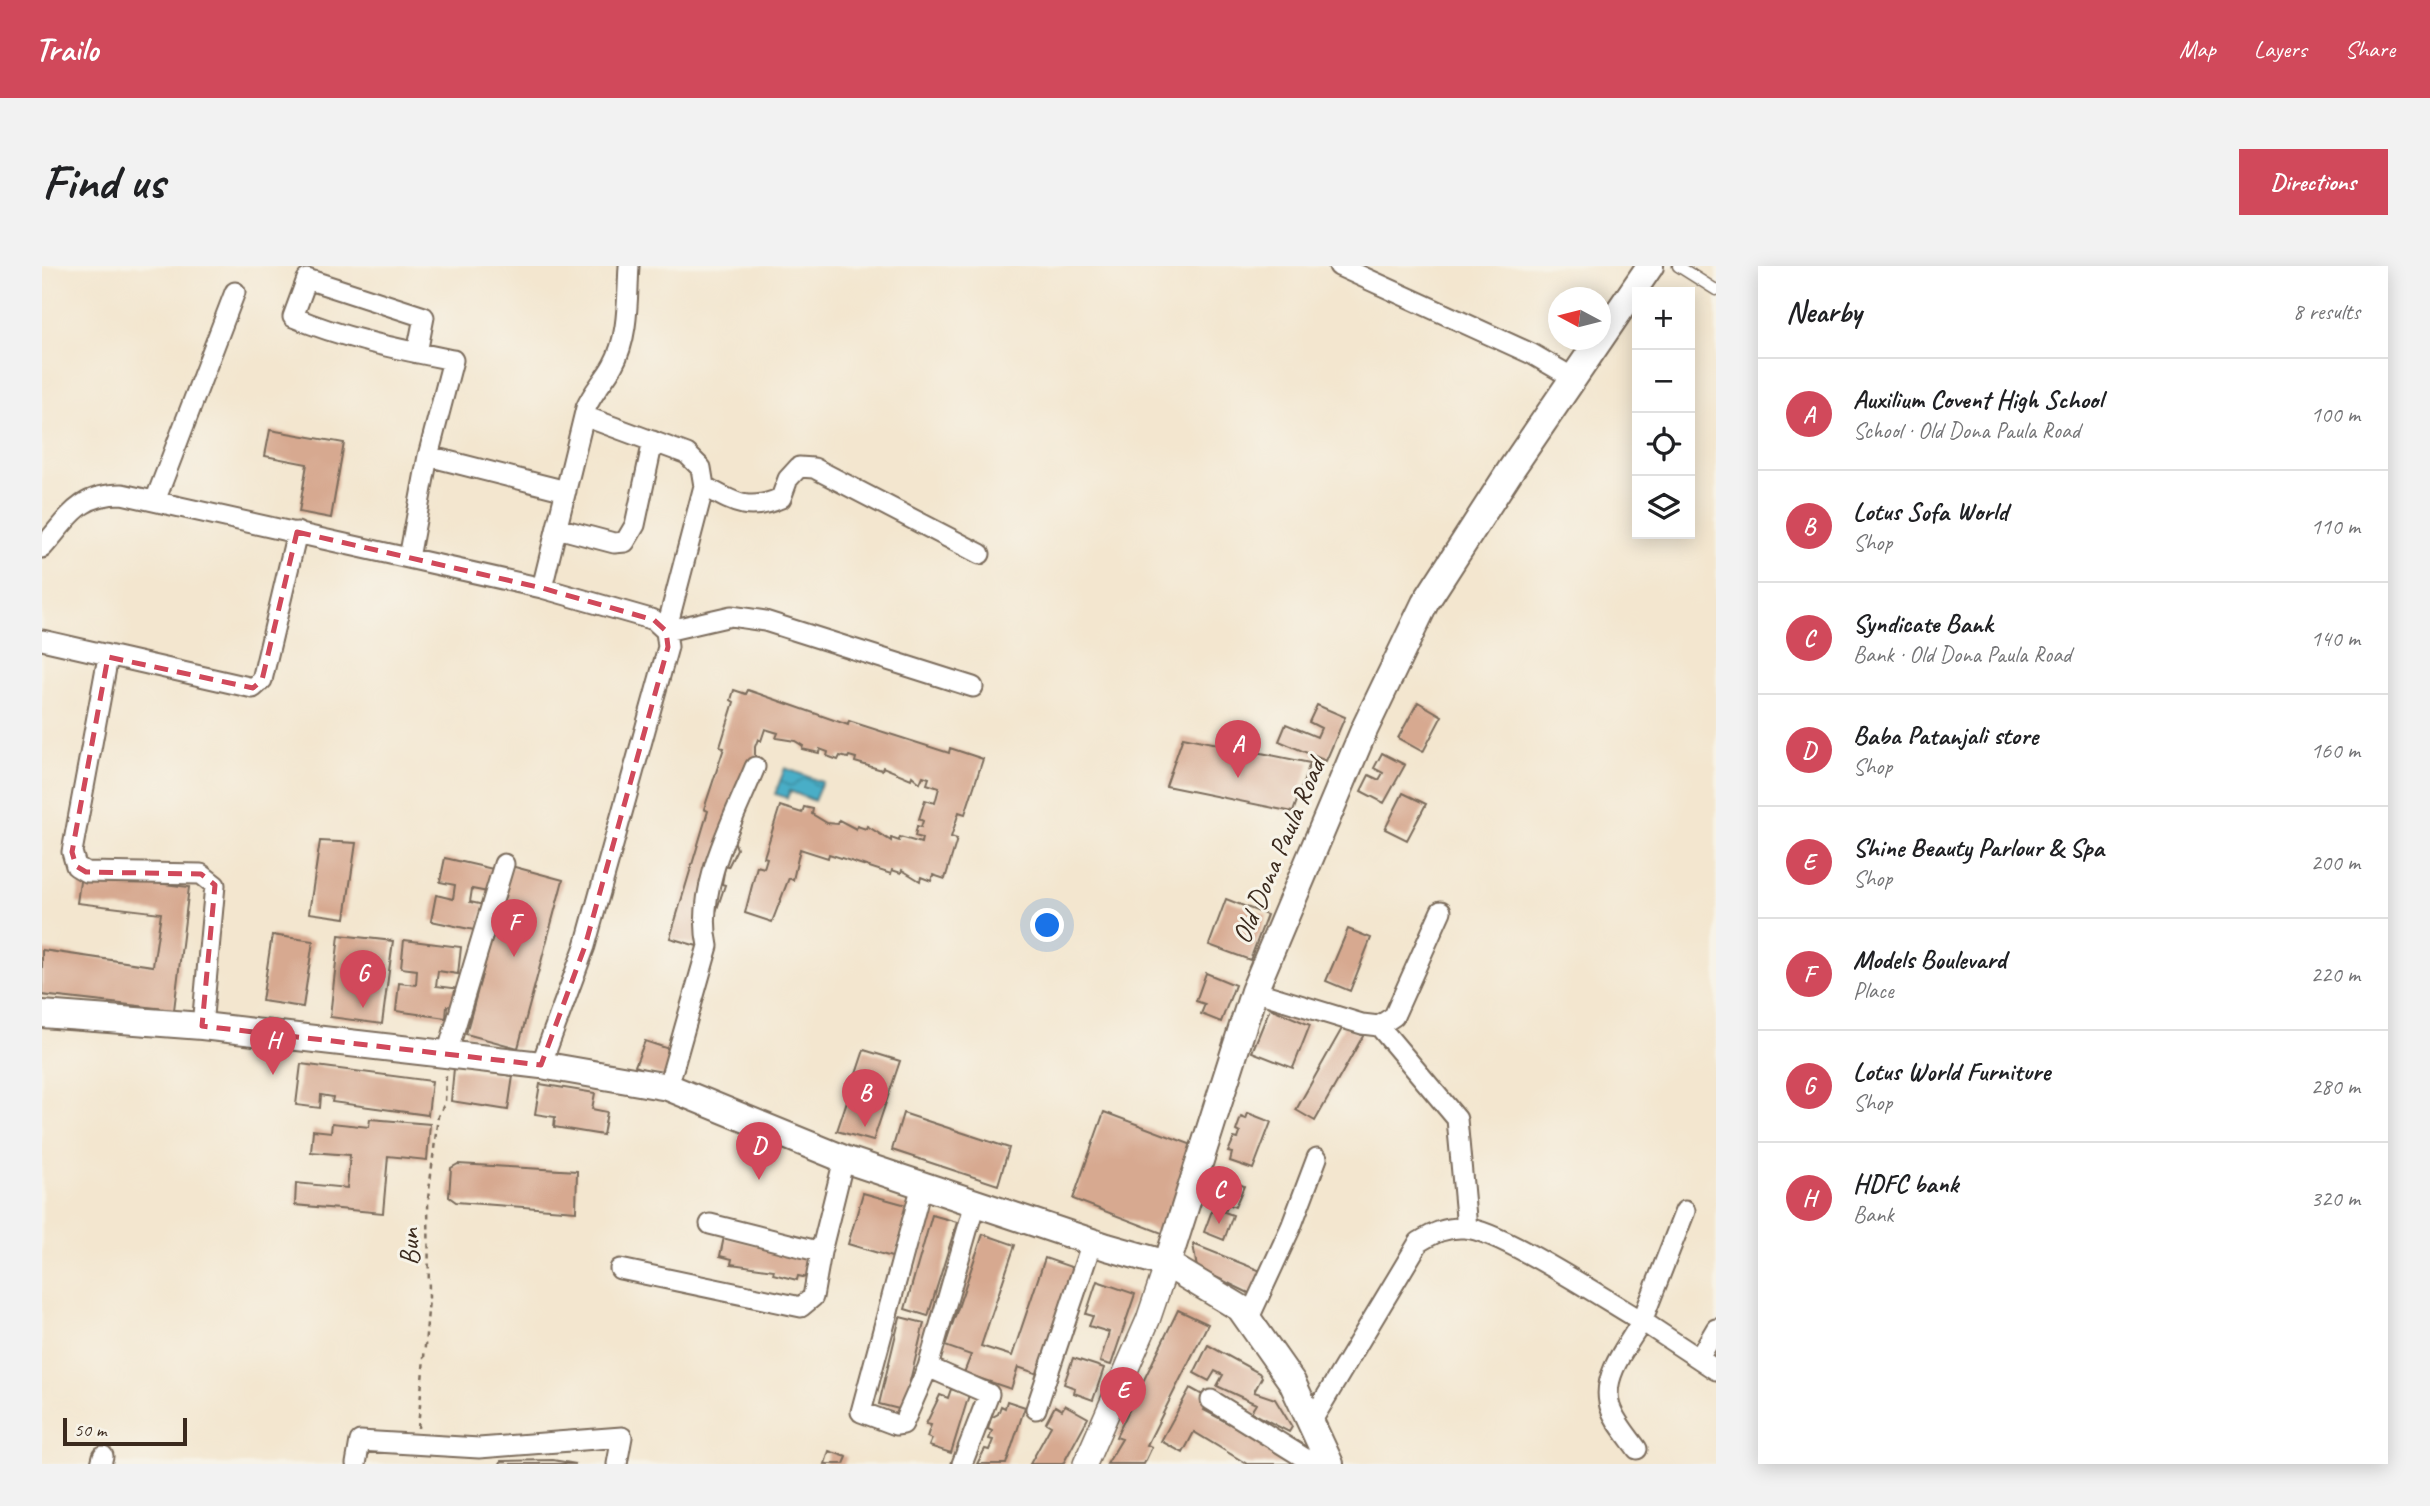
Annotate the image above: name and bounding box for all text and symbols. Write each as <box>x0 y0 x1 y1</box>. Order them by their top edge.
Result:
text: Trailo <box>35 28 98 70</box>
text: Map <box>2179 34 2216 64</box>
text: Layers <box>2254 34 2307 64</box>
text: Share <box>2345 34 2395 64</box>
button: Directions <box>2239 149 2388 215</box>
text: Find us <box>42 151 164 213</box>
north arrow <box>1548 287 1611 350</box>
map controls <box>1632 287 1695 539</box>
button: + <box>1632 287 1695 350</box>
text: Nearby <box>1786 293 1862 331</box>
text: 8 results <box>2293 297 2360 326</box>
button: − <box>1632 350 1695 413</box>
text: Auxilium Covent High School <box>1853 383 2103 416</box>
text: A <box>1803 400 1815 429</box>
text: 100 m <box>2311 400 2360 429</box>
button: locate <box>1632 413 1695 476</box>
text: School · Old Dona Paula Road <box>1853 416 2080 445</box>
button: layers <box>1632 476 1695 539</box>
text: Lotus Sofa World <box>1853 495 2008 528</box>
text: B <box>1803 512 1815 541</box>
text: 110 m <box>2311 512 2360 541</box>
text: Shop <box>1853 528 1892 557</box>
text: Syndicate Bank <box>1853 607 1992 640</box>
text: C <box>1804 624 1814 653</box>
text: 140 m <box>2311 624 2360 653</box>
text: Bank · Old Dona Paula Road <box>1853 640 2071 669</box>
text: Baba Patanjali store <box>1853 719 2038 752</box>
pin: A <box>1215 720 1261 778</box>
text: D <box>1802 736 1816 765</box>
text: 160 m <box>2311 736 2360 765</box>
street label: Old Dona Paula Road <box>1223 750 1334 949</box>
text: Shop <box>1853 752 1892 781</box>
text: Shine Beauty Parlour & Spa <box>1853 831 2104 864</box>
text: E <box>1803 848 1815 877</box>
text: 200 m <box>2311 848 2360 877</box>
text: Shop <box>1853 864 1892 893</box>
pin: F <box>491 899 537 957</box>
your location <box>1030 908 1064 942</box>
text: Models Boulevard <box>1853 943 2006 976</box>
pin: G <box>340 950 386 1008</box>
text: F <box>1804 960 1814 989</box>
text: 220 m <box>2311 960 2360 989</box>
text: Place <box>1853 976 1893 1005</box>
pin: H <box>250 1017 296 1075</box>
text: Lotus World Furniture <box>1853 1055 2050 1088</box>
pin: B <box>842 1069 888 1127</box>
text: G <box>1803 1072 1815 1101</box>
text: 280 m <box>2311 1072 2360 1101</box>
text: Shop <box>1853 1088 1892 1117</box>
pin: D <box>736 1122 782 1180</box>
pin: C <box>1196 1166 1242 1224</box>
text: HDFC bank <box>1853 1167 1958 1200</box>
text: H <box>1802 1184 1816 1213</box>
text: 320 m <box>2311 1184 2360 1213</box>
text: Bank <box>1853 1200 1894 1229</box>
street label: Bun <box>391 1227 427 1266</box>
pin: E <box>1100 1367 1146 1425</box>
scale bar <box>63 1415 187 1447</box>
text: 50 m <box>74 1418 106 1442</box>

